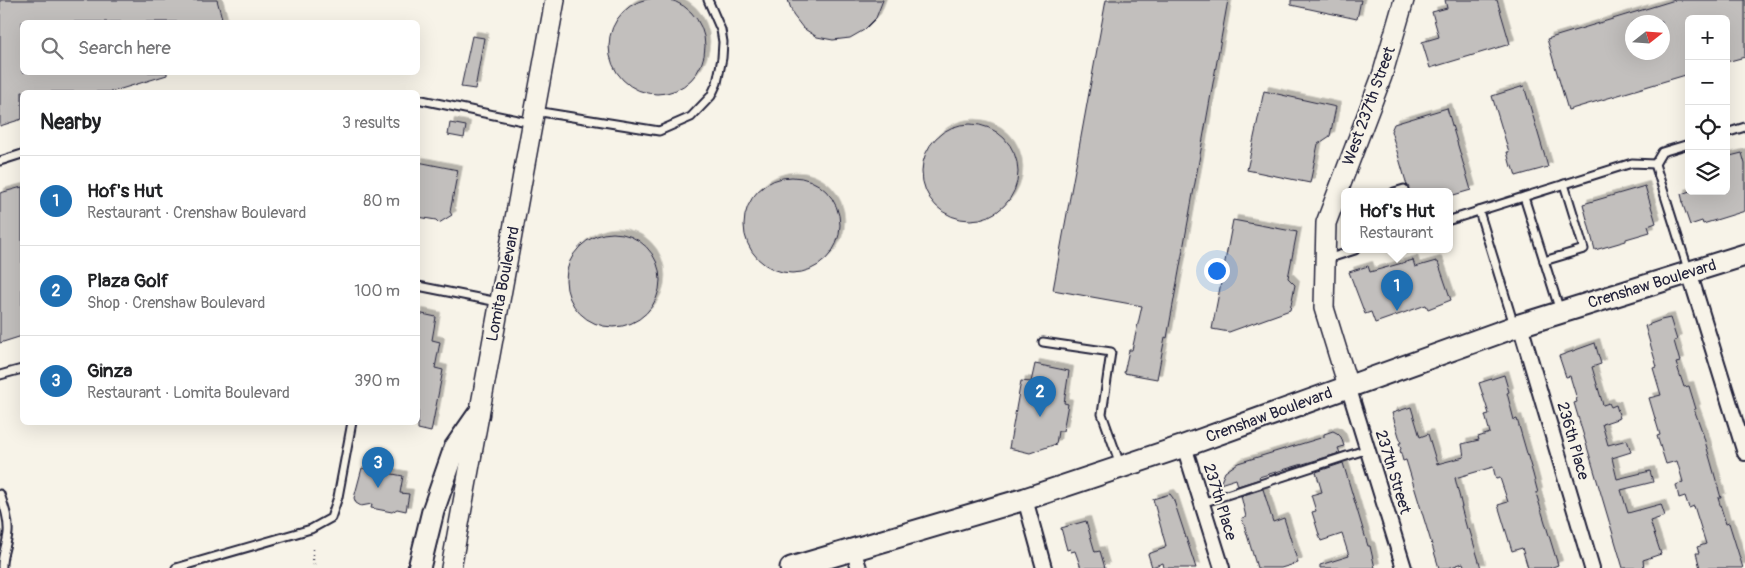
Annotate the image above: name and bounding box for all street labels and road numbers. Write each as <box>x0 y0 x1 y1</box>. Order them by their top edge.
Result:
street label: West 237th Street <box>1338 43 1400 168</box>
street label: Lomita Boulevard <box>482 225 524 343</box>
street label: Crenshaw Boulevard <box>1585 255 1719 313</box>
street label: Crenshaw Boulevard <box>1203 383 1335 447</box>
street label: 236th Place <box>1552 400 1594 482</box>
street label: 237th Street <box>1371 428 1415 517</box>
street label: 237th Place <box>1199 461 1241 543</box>

